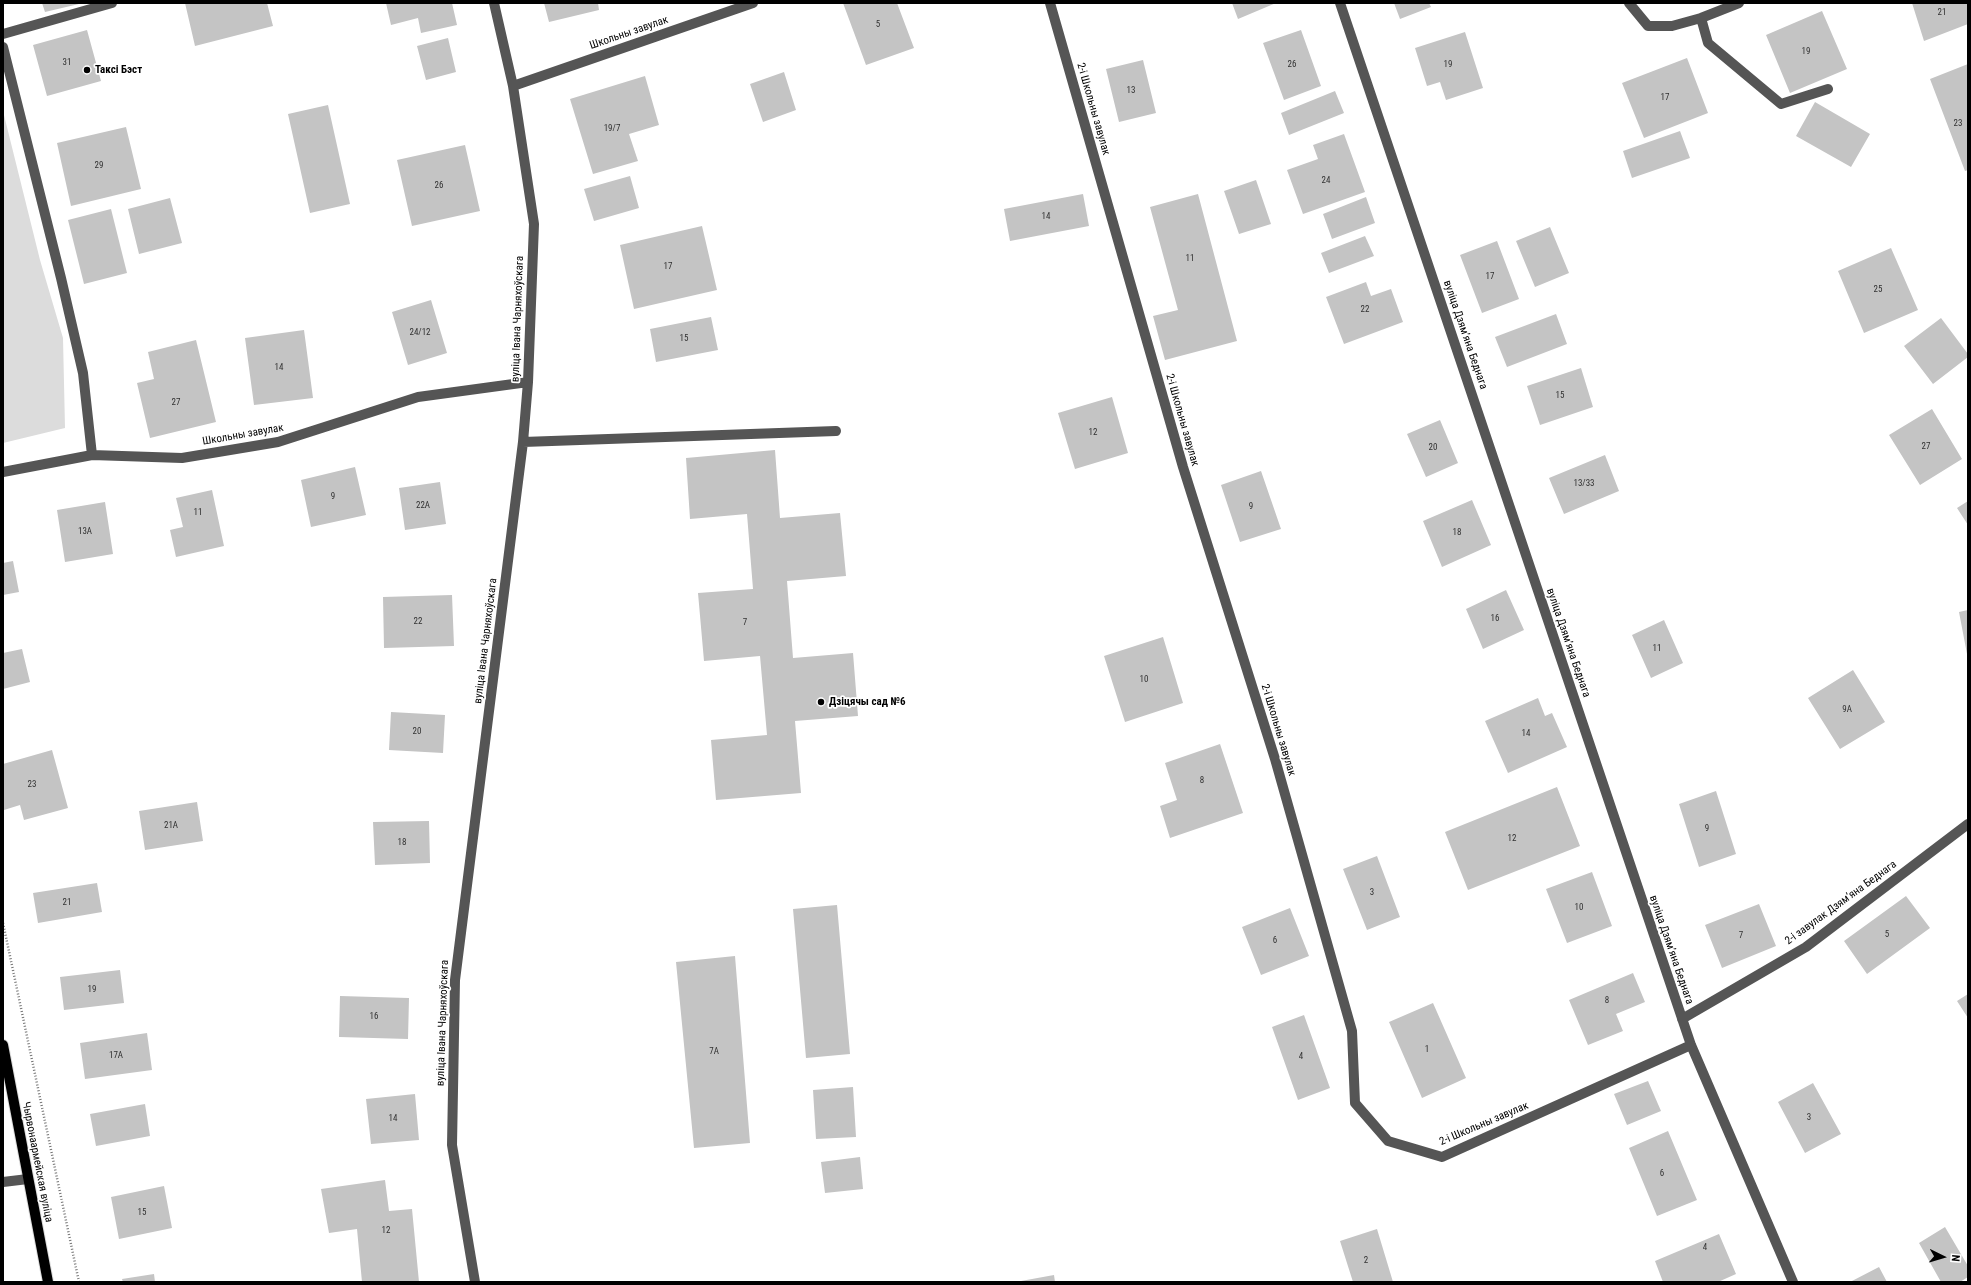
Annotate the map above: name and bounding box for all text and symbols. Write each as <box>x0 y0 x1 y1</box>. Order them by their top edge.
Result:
house number: 21 <box>1938 8 1946 18</box>
street label: Школьны завулак <box>588 13 670 53</box>
house number: 5 <box>876 20 880 30</box>
house number: 19 <box>1802 47 1810 57</box>
house number: 31 <box>63 58 71 68</box>
house number: 26 <box>1288 60 1296 70</box>
house number: 19 <box>1444 60 1452 70</box>
street label: 2-і Школьны завулак <box>1074 61 1112 157</box>
place label: Таксі Бэст <box>95 63 142 77</box>
marker: Таксі Бэст <box>82 65 92 75</box>
house number: 13 <box>1127 86 1135 96</box>
house number: 17 <box>1661 93 1669 103</box>
house number: 23 <box>1954 119 1962 129</box>
house number: 19/7 <box>604 124 620 134</box>
house number: 29 <box>95 161 103 171</box>
house number: 24 <box>1322 176 1330 186</box>
house number: 26 <box>435 181 443 191</box>
house number: 14 <box>1042 212 1050 222</box>
house number: 11 <box>1186 254 1194 264</box>
street label: вуліца Івана Чарняхоўскага <box>509 256 527 382</box>
house number: 17 <box>664 262 672 272</box>
house number: 17 <box>1486 272 1494 282</box>
street label: вуліца Дзямʼяна Беднага <box>1440 279 1490 391</box>
house number: 25 <box>1874 285 1882 295</box>
house number: 22 <box>1361 305 1369 315</box>
house number: 24/12 <box>409 328 431 338</box>
house number: 15 <box>680 334 688 344</box>
house number: 14 <box>275 363 283 373</box>
street label: 2-і Школьны завулак <box>1163 372 1201 468</box>
house number: 15 <box>1556 391 1564 401</box>
house number: 27 <box>172 398 180 408</box>
street label: Школьны завулак <box>201 421 285 449</box>
house number: 12 <box>1089 428 1097 438</box>
house number: 27 <box>1922 442 1930 452</box>
house number: 20 <box>1429 443 1437 453</box>
house number: 13/33 <box>1573 479 1595 489</box>
house number: 9 <box>331 492 335 502</box>
house number: 22А <box>416 501 430 511</box>
house number: 9 <box>1249 502 1253 512</box>
house number: 11 <box>194 508 202 518</box>
house number: 13А <box>78 527 92 537</box>
house number: 18 <box>1453 528 1461 538</box>
street label: вуліца Івана Чарняхоўскага <box>472 577 500 705</box>
street label: вуліца Дзямʼяна Беднага <box>1543 587 1593 699</box>
house number: 16 <box>1491 614 1499 624</box>
house number: 22 <box>414 617 422 627</box>
house number: 7 <box>743 618 747 628</box>
house number: 11 <box>1653 644 1661 654</box>
house number: 10 <box>1140 675 1148 685</box>
street label: 2-і Школьны завулак <box>1258 682 1298 778</box>
place label: Дзіцячы сад №6 <box>829 695 906 709</box>
marker: Дзіцячы сад №6 <box>816 697 826 707</box>
house number: 9А <box>1842 705 1852 715</box>
house number: 20 <box>413 727 421 737</box>
house number: 14 <box>1522 729 1530 739</box>
house number: 8 <box>1200 776 1204 786</box>
house number: 23 <box>28 780 36 790</box>
house number: 21А <box>164 821 178 831</box>
house number: 9 <box>1705 824 1709 834</box>
house number: 12 <box>1508 834 1516 844</box>
house number: 18 <box>398 838 406 848</box>
street label: 2-і завулак Дзямʼяна Беднага <box>1783 858 1899 948</box>
house number: 3 <box>1370 888 1374 898</box>
street label: вуліца Дзямʼяна Беднага <box>1646 894 1696 1006</box>
house number: 21 <box>63 898 71 908</box>
house number: 10 <box>1575 903 1583 913</box>
house number: 5 <box>1885 930 1889 940</box>
house number: 7 <box>1739 931 1743 941</box>
house number: 6 <box>1273 936 1277 946</box>
street label: вуліца Івана Чарняхоўскага <box>434 960 452 1086</box>
house number: 19 <box>88 985 96 995</box>
house number: 8 <box>1605 996 1609 1006</box>
house number: 16 <box>370 1012 378 1022</box>
house number: 1 <box>1425 1045 1429 1055</box>
house number: 7А <box>709 1047 719 1057</box>
house number: 17А <box>109 1051 123 1061</box>
house number: 4 <box>1299 1052 1303 1062</box>
street label: 2-і Школьны завулак <box>1437 1099 1531 1149</box>
street label: Чырвонаармейская вуліца <box>19 1101 55 1223</box>
house number: 3 <box>1807 1113 1811 1123</box>
house number: 14 <box>389 1114 397 1124</box>
house number: 6 <box>1660 1169 1664 1179</box>
house number: 15 <box>138 1208 146 1218</box>
house number: 12 <box>382 1226 390 1236</box>
north arrow <box>1923 1237 1963 1277</box>
house number: 4 <box>1703 1243 1707 1253</box>
text: N <box>1949 1254 1962 1262</box>
house number: 2 <box>1364 1256 1368 1266</box>

